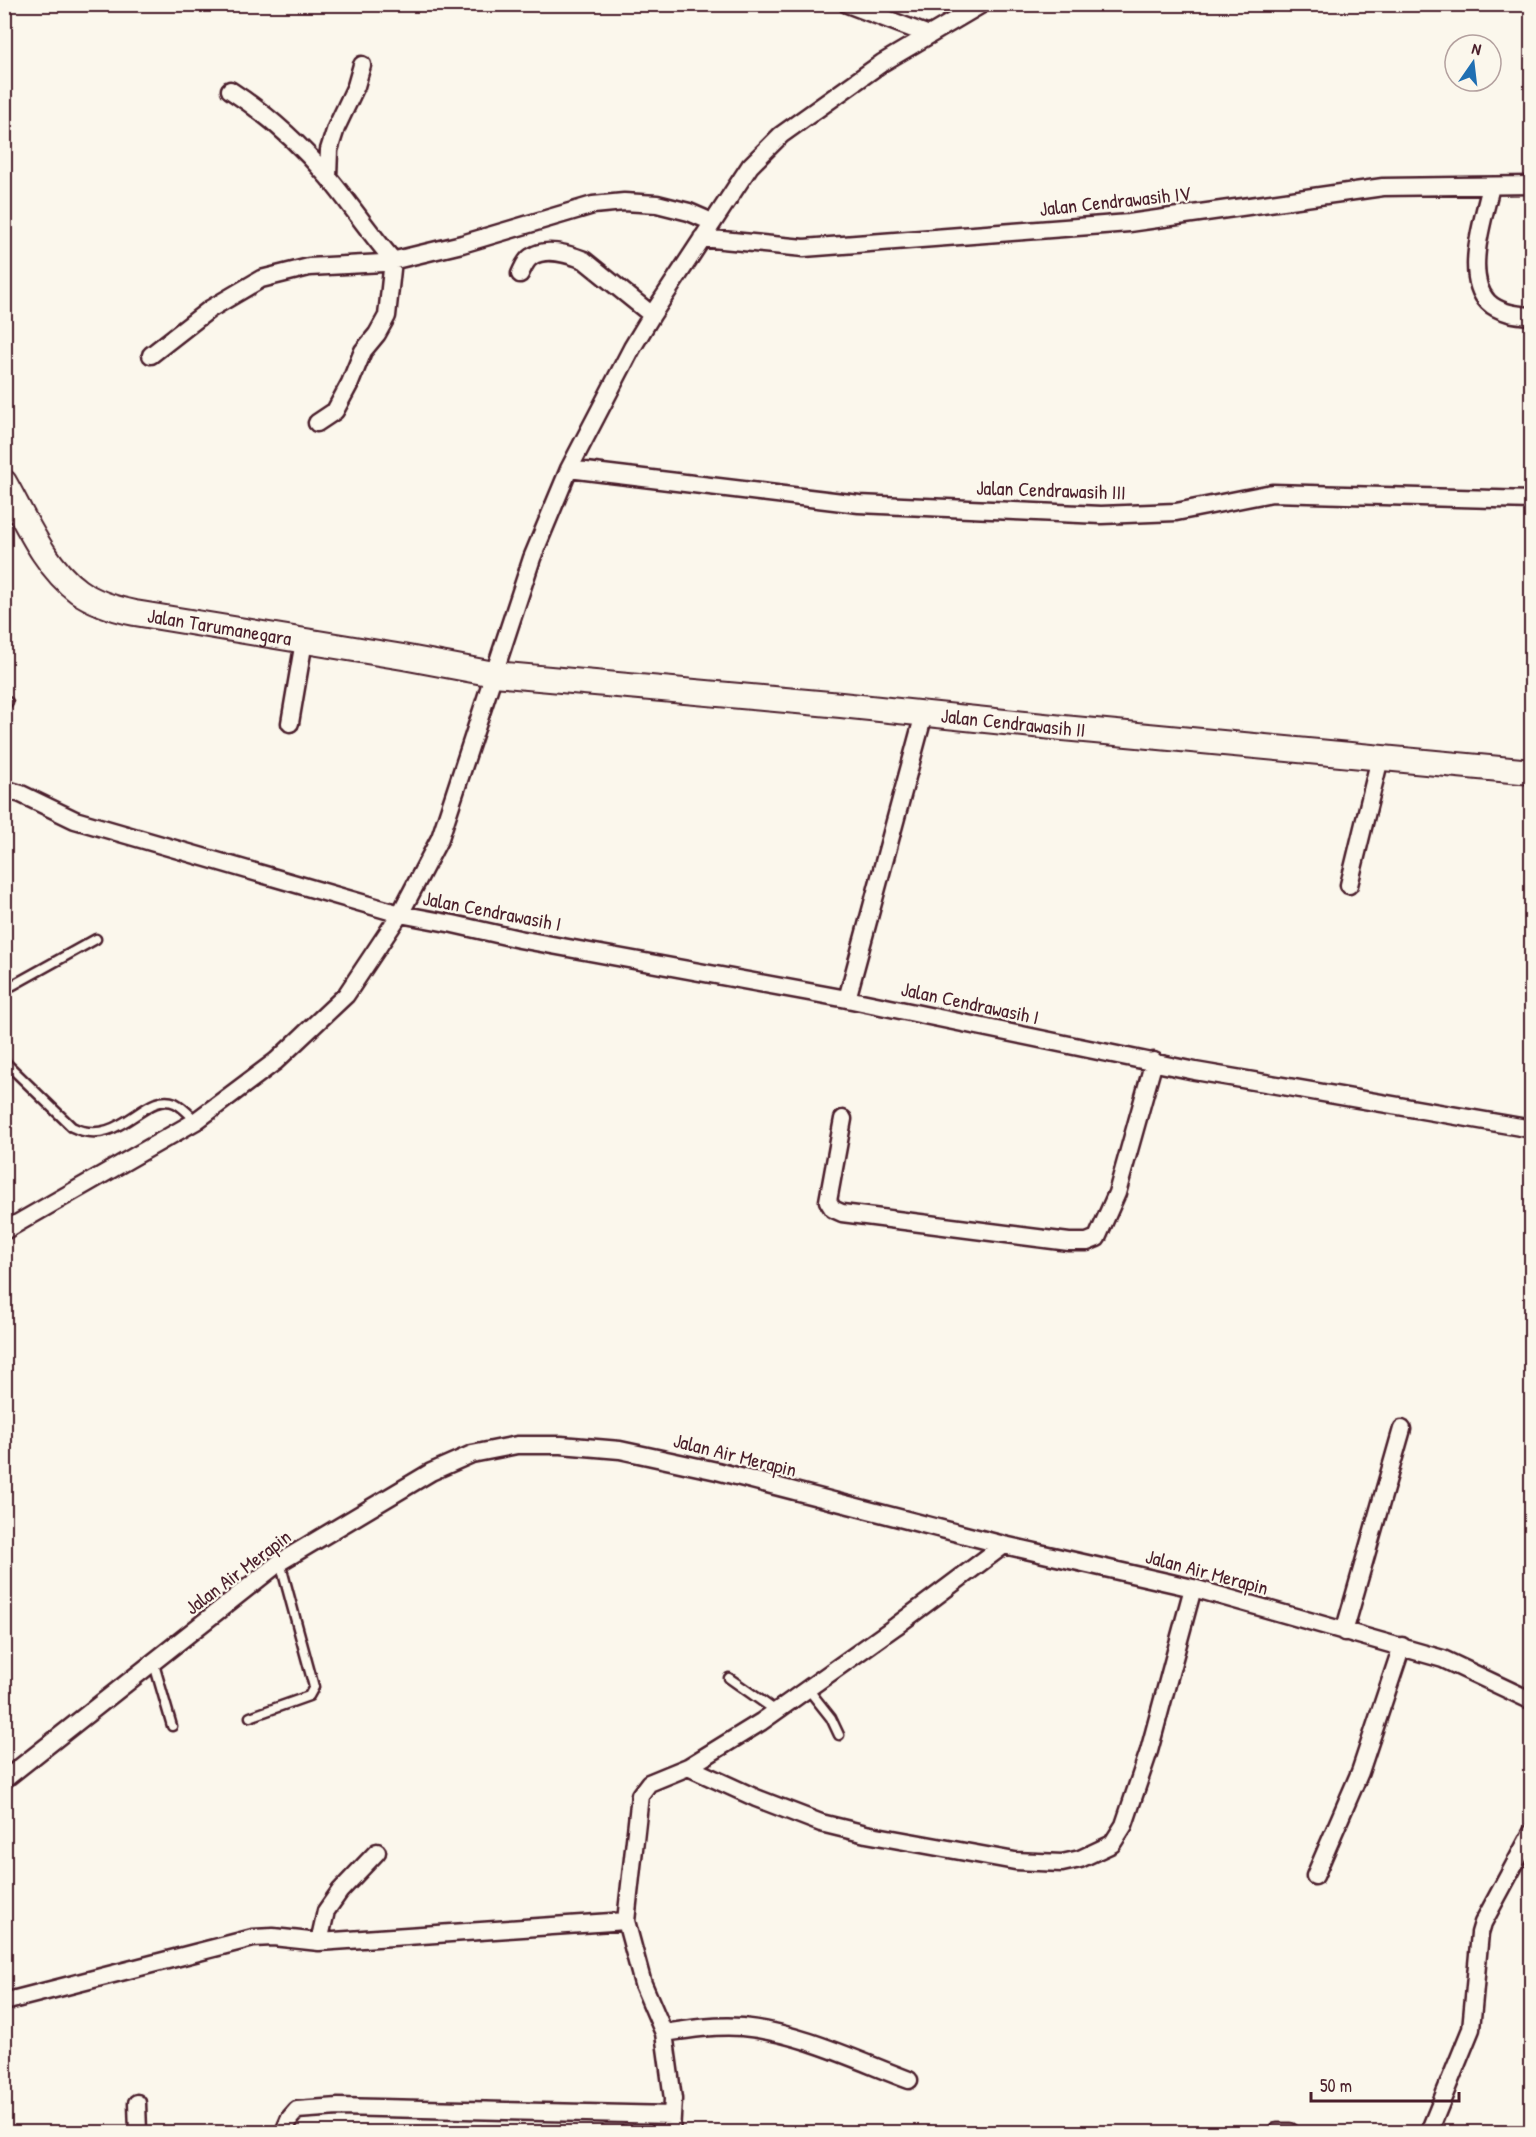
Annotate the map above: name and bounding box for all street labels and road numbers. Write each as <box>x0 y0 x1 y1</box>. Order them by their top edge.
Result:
street label: Jalan Cendrawasih IV <box>1038 179 1192 222</box>
street label: Jalan Cendrawasih III <box>976 473 1126 506</box>
street label: Jalan Tarumanegara <box>146 601 294 652</box>
street label: Jalan Cendrawasih II <box>940 701 1087 743</box>
street label: Jalan Cendrawasih I <box>421 884 564 937</box>
street label: Jalan Cendrawasih I <box>899 975 1042 1030</box>
street label: Jalan Air Merapin <box>671 1426 800 1483</box>
street label: Jalan Air Merapin <box>179 1523 296 1620</box>
street label: Jalan Air Merapin <box>1143 1542 1272 1601</box>

